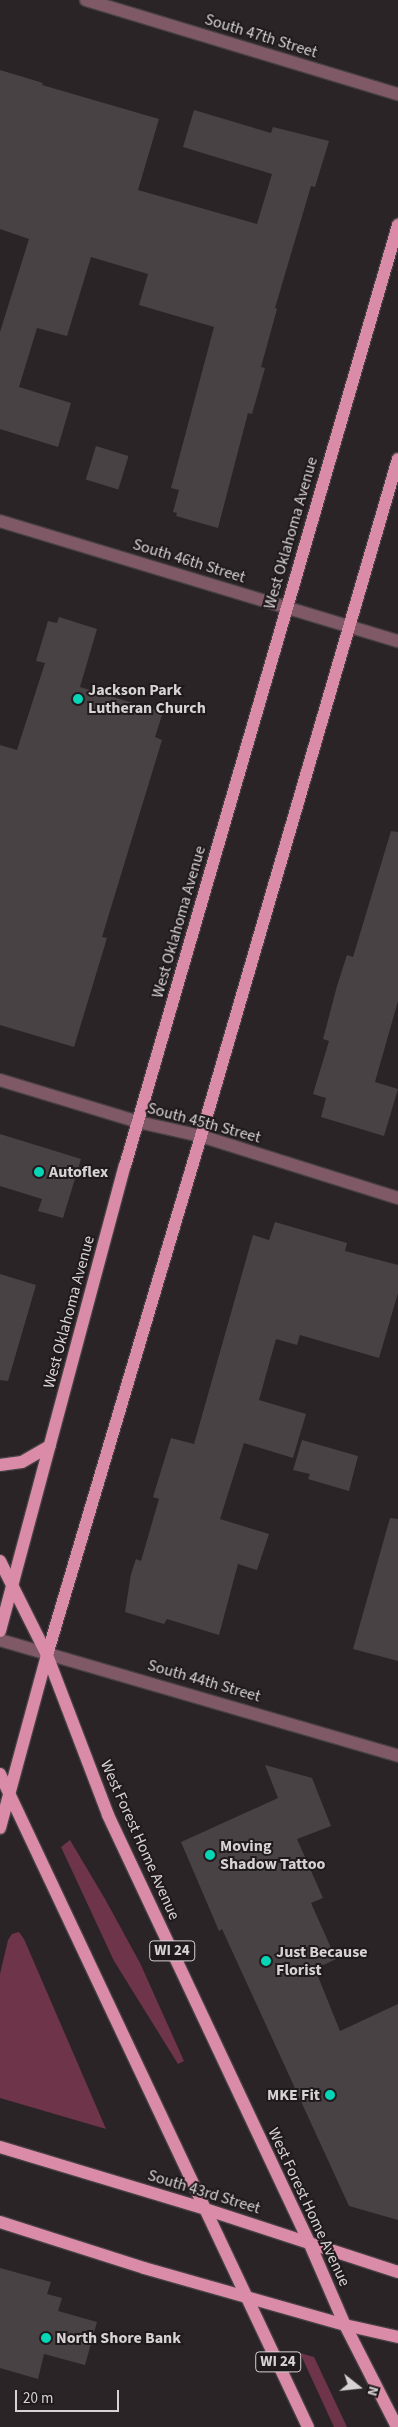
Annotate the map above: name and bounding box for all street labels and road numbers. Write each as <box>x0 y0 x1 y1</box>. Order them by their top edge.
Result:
street label: South 47th Street <box>202 10 320 62</box>
street label: West Oklahoma Avenue <box>260 455 322 611</box>
street label: South 46th Street <box>130 535 248 587</box>
street label: West Oklahoma Avenue <box>148 844 210 1000</box>
street label: South 45th Street <box>145 1099 263 1147</box>
street label: West Oklahoma Avenue <box>39 1233 99 1391</box>
street label: South 44th Street <box>145 1656 263 1706</box>
street label: West Forest Home Avenue <box>96 1757 184 1923</box>
road number: WI 24 <box>148 1938 196 1964</box>
street label: West Forest Home Avenue <box>264 2125 354 2289</box>
street label: South 43rd Street <box>145 2166 263 2218</box>
road number: WI 24 <box>254 2350 302 2374</box>

